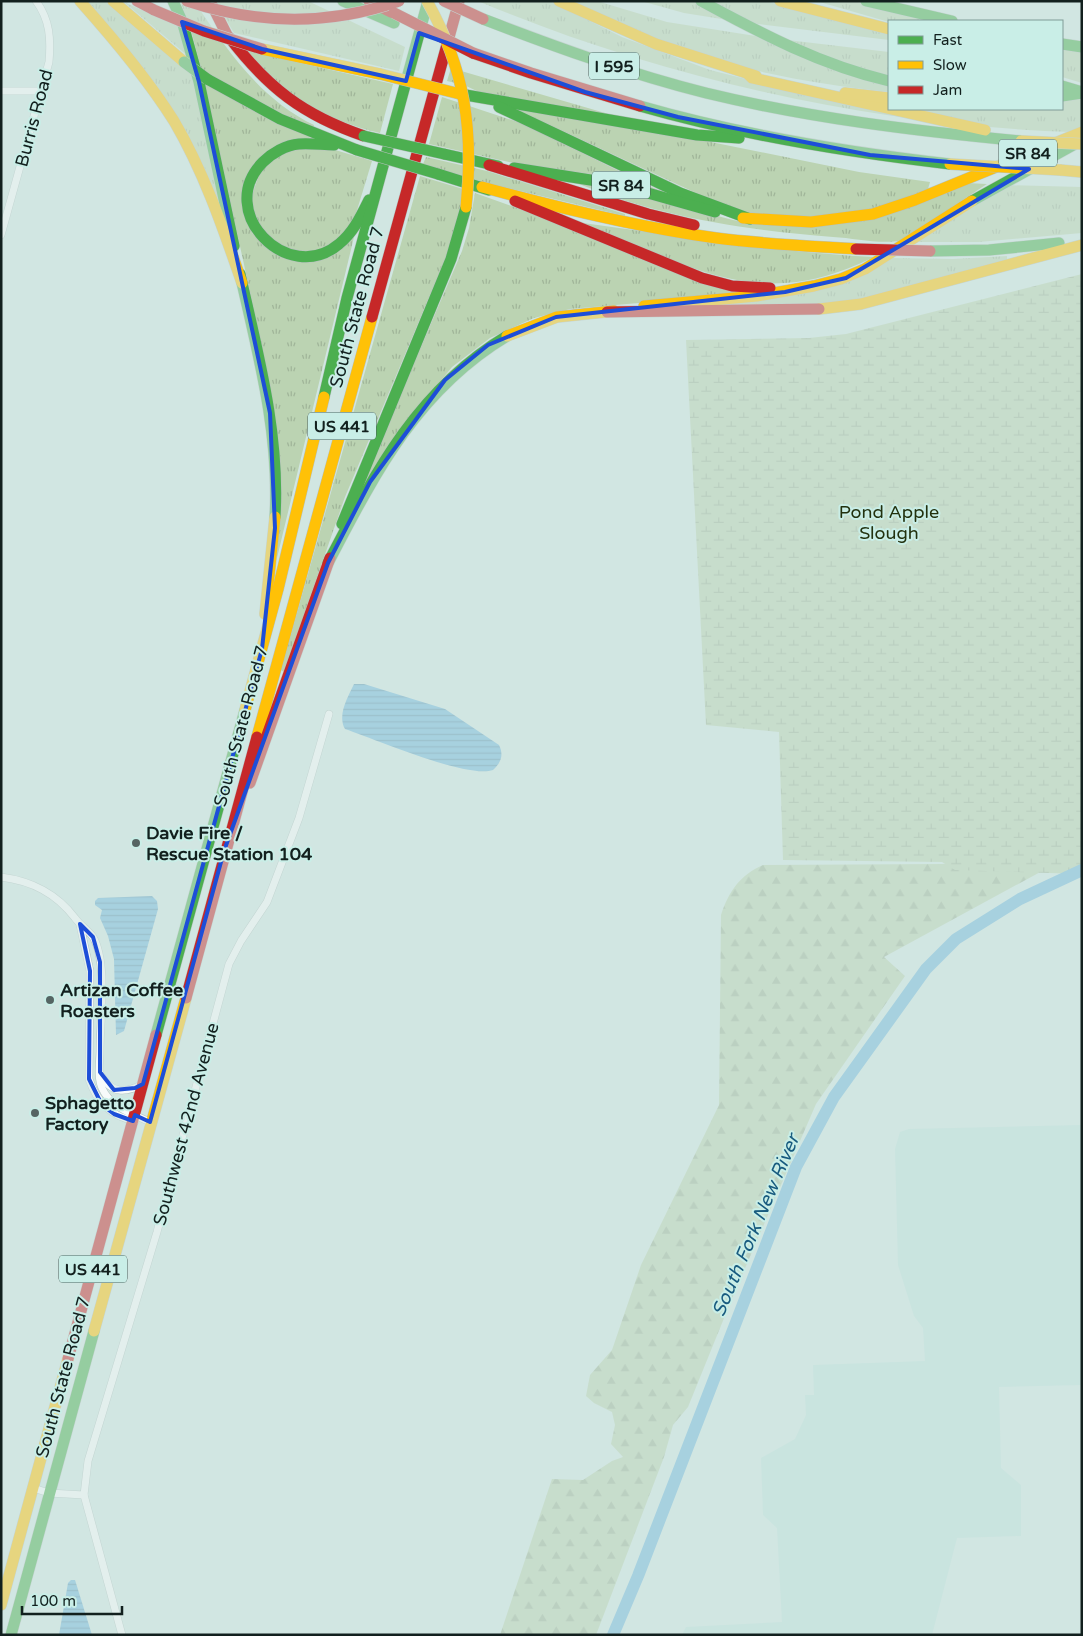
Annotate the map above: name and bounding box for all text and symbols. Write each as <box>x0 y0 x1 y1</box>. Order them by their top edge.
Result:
legend <box>888 20 1063 110</box>
text: Fast <box>933 31 963 49</box>
road number: I 595 <box>589 52 639 80</box>
text: Slow <box>933 56 967 74</box>
street label: Burris Road <box>10 67 58 169</box>
text: Jam <box>933 81 962 99</box>
road number: SR 84 <box>999 140 1057 167</box>
road number: SR 84 <box>592 172 650 198</box>
street label: South State Road 7 <box>325 224 389 390</box>
road number: US 441 <box>308 412 376 440</box>
park label: Pond Apple Slough <box>839 501 939 544</box>
street label: South State Road 7 <box>209 643 273 809</box>
place label: Davie Fire / Rescue Station 104 <box>146 822 313 865</box>
marker: Davie Fire / Rescue Station 104 <box>130 837 142 849</box>
place label: Artizan Coffee Roasters <box>60 979 183 1022</box>
marker: Artizan Coffee Roasters <box>44 994 56 1006</box>
street label: Southwest 42nd Avenue <box>148 1020 224 1228</box>
place label: Sphagetto Factory <box>45 1092 135 1135</box>
marker: Sphagetto Factory <box>29 1107 41 1119</box>
water label: South Fork New River <box>708 1129 805 1320</box>
road number: US 441 <box>59 1256 127 1282</box>
street label: South State Road 7 <box>31 1294 95 1460</box>
scale bar <box>22 1584 122 1616</box>
text: 100 m <box>30 1592 76 1610</box>

